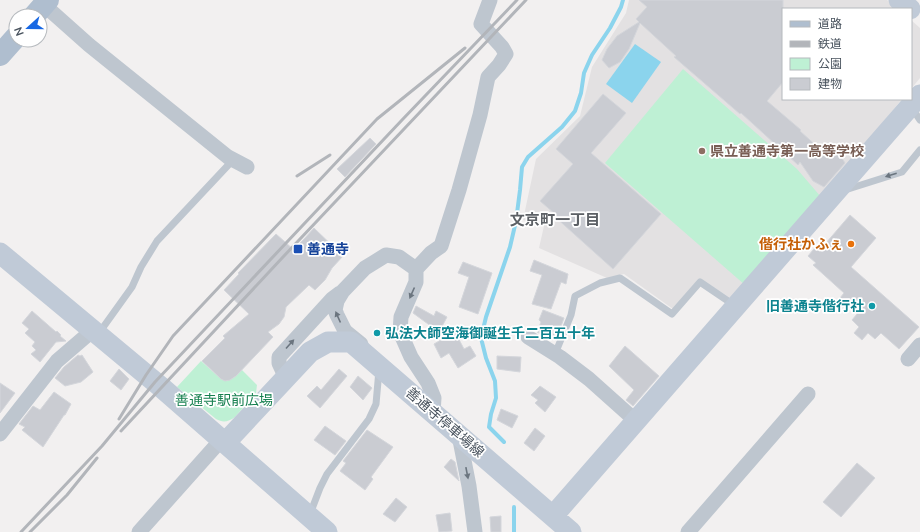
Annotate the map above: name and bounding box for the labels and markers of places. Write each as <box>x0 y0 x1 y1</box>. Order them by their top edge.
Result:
place label: 県立善通寺第一高等学校 <box>710 142 864 160</box>
marker: 県立善通寺第一高等学校 <box>697 146 707 156</box>
place label: 偕行社かふぇ <box>759 235 843 253</box>
marker: 偕行社かふぇ <box>846 239 856 249</box>
place label: 善通寺 <box>307 240 349 258</box>
marker: 善通寺 <box>292 243 304 255</box>
place label: 旧善通寺偕行社 <box>766 297 864 315</box>
marker: 旧善通寺偕行社 <box>867 301 877 311</box>
place label: 弘法大師空海御誕生千二百五十年 <box>385 324 595 342</box>
marker: 弘法大師空海御誕生千二百五十年 <box>372 328 382 338</box>

